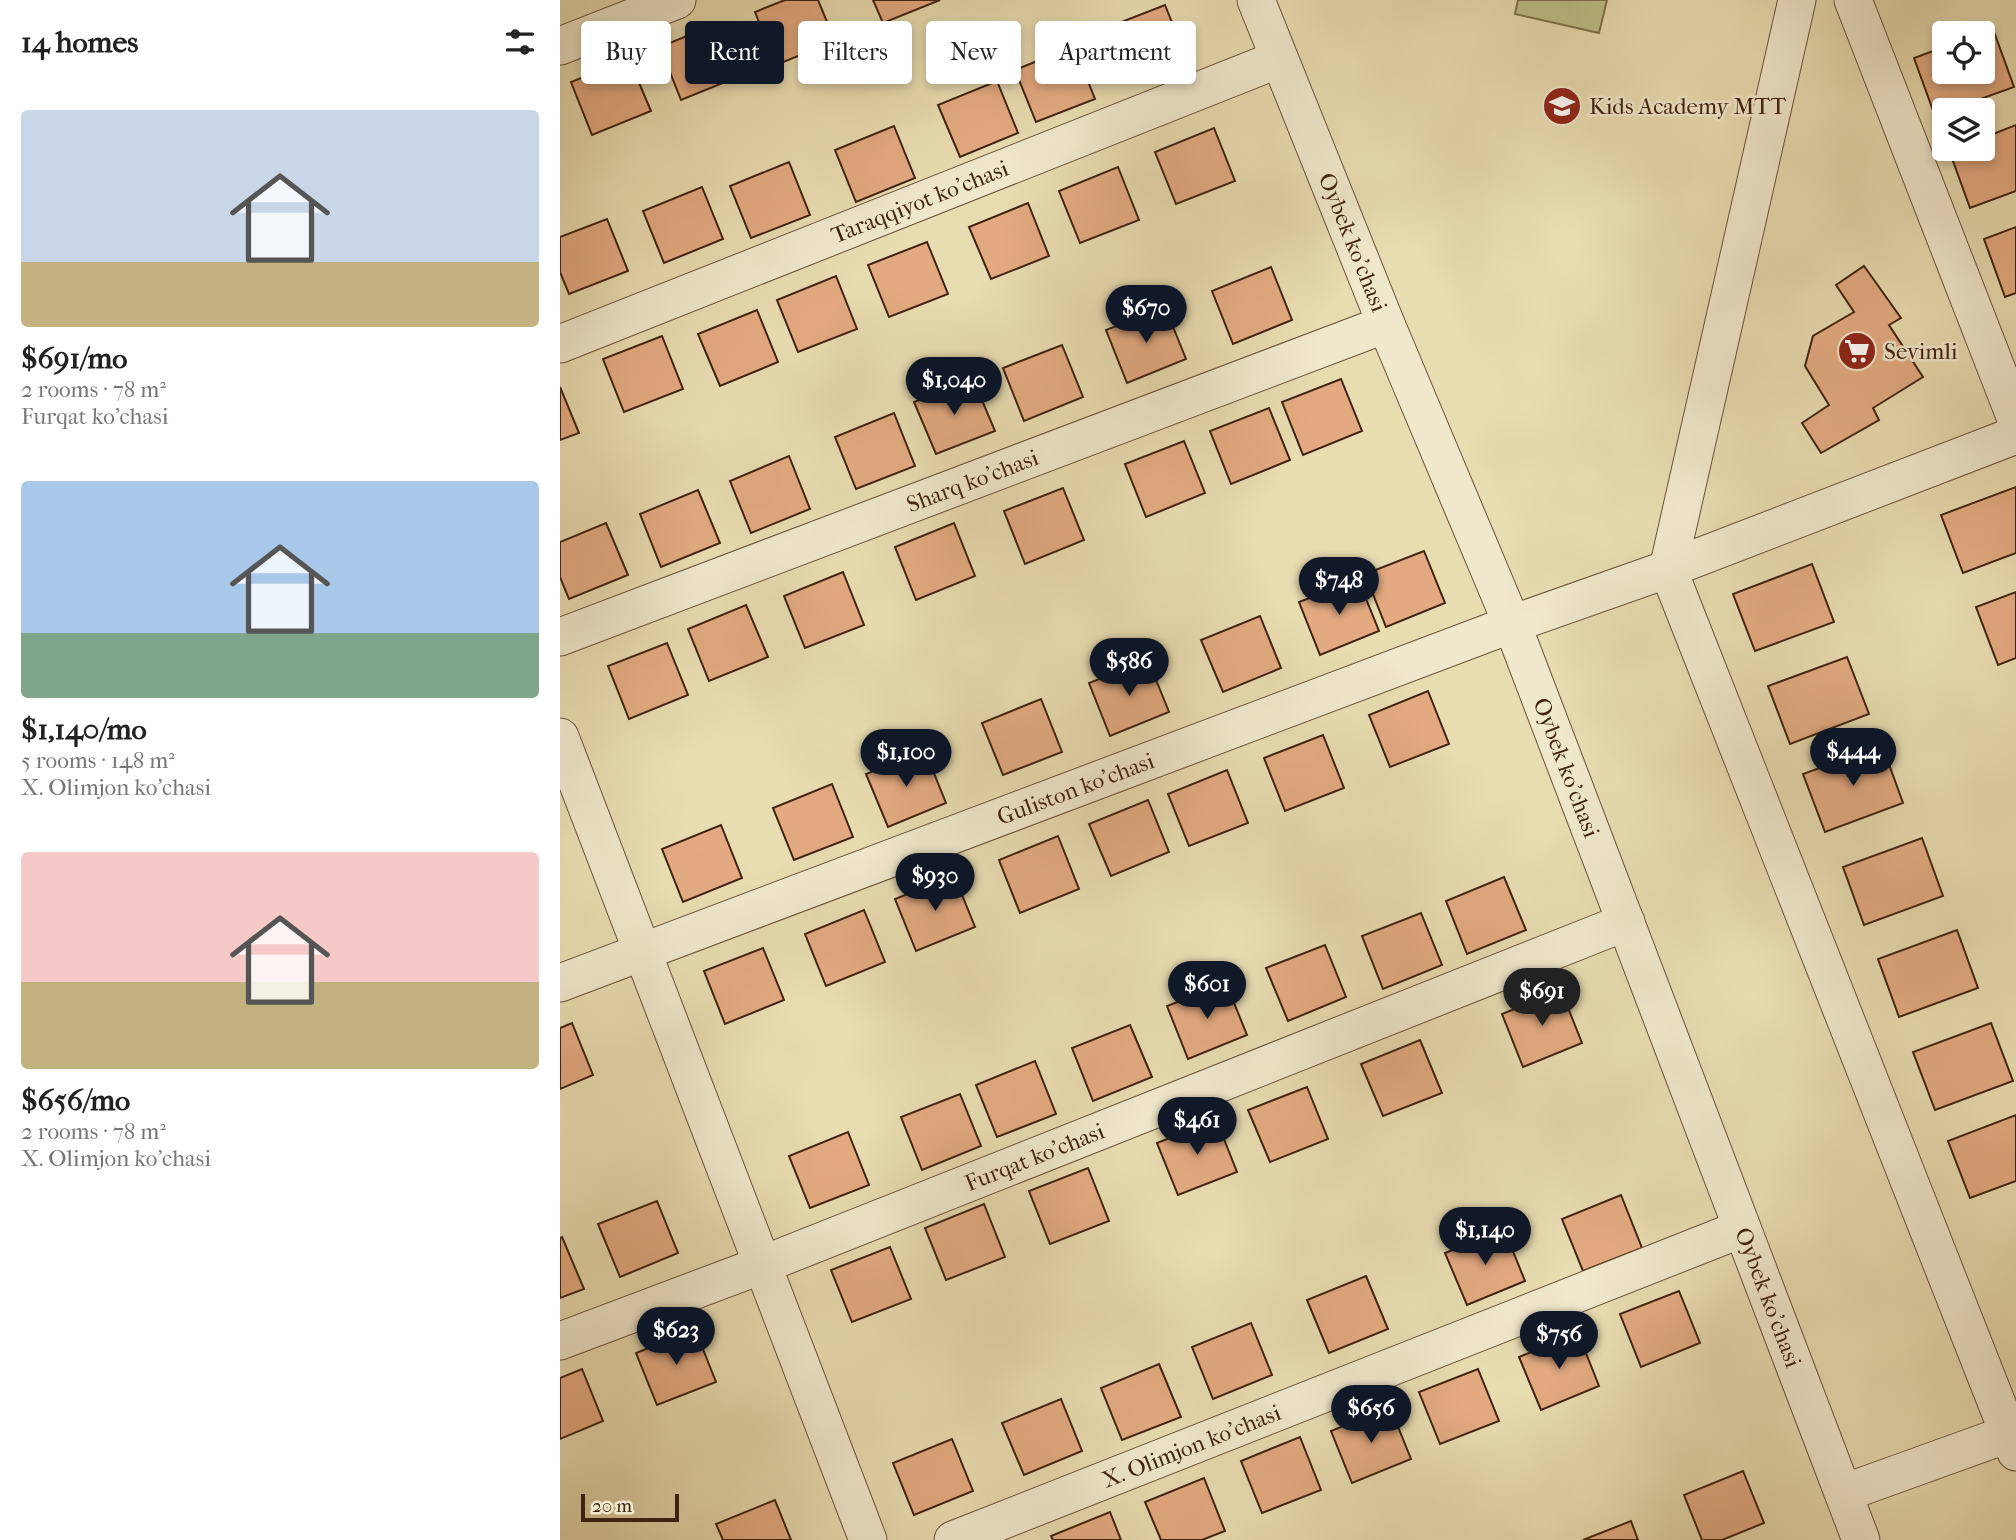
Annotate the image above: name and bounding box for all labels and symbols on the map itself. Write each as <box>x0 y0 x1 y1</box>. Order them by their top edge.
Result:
school or university icon: Kids Academy MTT <box>1541 85 1583 127</box>
place label: Kids Academy MTT <box>1589 93 1787 120</box>
street label: Taraqqiyot ko'chasi <box>827 154 1012 249</box>
street label: Oybek ko'chasi <box>1313 169 1393 316</box>
pin: $670 <box>1105 286 1187 345</box>
supermarket icon: Sevimli <box>1836 330 1878 372</box>
place label: Sevimli <box>1884 338 1958 365</box>
pin: $1,040 <box>897 358 1011 417</box>
street label: Sharq ko'chasi <box>903 443 1042 518</box>
pin: $748 <box>1298 558 1380 617</box>
pin: $586 <box>1088 638 1170 698</box>
street label: Oybek ko'chasi <box>1528 694 1606 841</box>
pin: $444 <box>1812 728 1894 788</box>
pin: $1,100 <box>849 730 963 789</box>
street label: Guliston ko'chasi <box>993 747 1158 830</box>
pin: $930 <box>894 853 976 913</box>
pin: $601 <box>1166 962 1248 1021</box>
pin: $691 <box>1501 968 1583 1028</box>
pin: $461 <box>1156 1098 1238 1157</box>
street label: Furqat ko'chasi <box>961 1117 1108 1197</box>
pin: $1,140 <box>1428 1208 1542 1267</box>
street label: Oybek ko'chasi <box>1730 1224 1807 1371</box>
pin: $623 <box>635 1308 717 1367</box>
pin: $756 <box>1518 1312 1600 1371</box>
pin: $656 <box>1330 1386 1412 1445</box>
street label: X. Olimjon ko'chasi <box>1098 1398 1285 1493</box>
scale bar <box>581 1491 679 1523</box>

